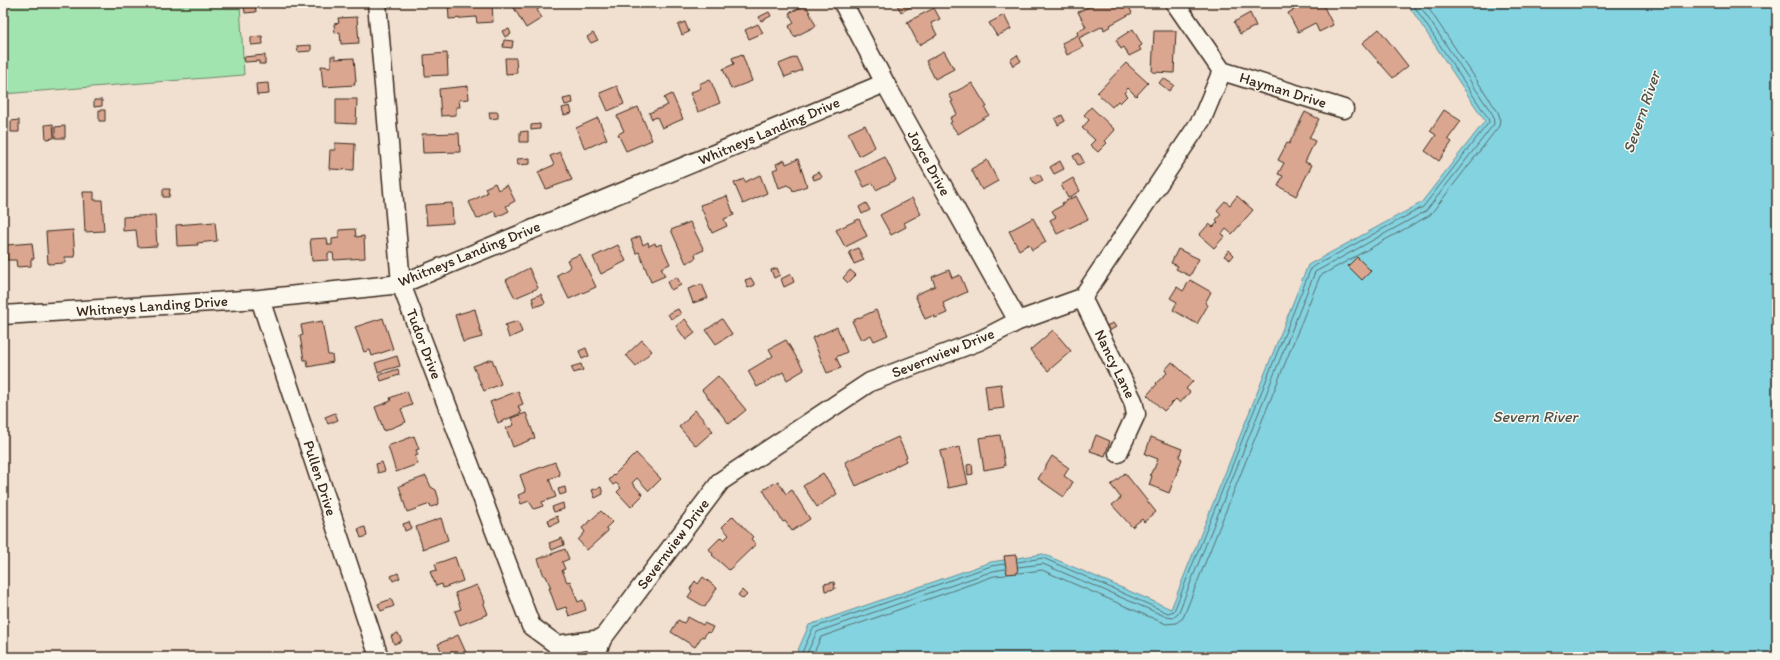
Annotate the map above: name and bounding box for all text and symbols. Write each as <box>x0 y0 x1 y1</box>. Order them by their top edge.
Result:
water label: Severn River <box>1619 67 1665 156</box>
street label: Hayman Drive <box>1237 68 1329 112</box>
street label: Whitneys Landing Drive <box>696 93 842 169</box>
street label: Joyce Drive <box>904 127 954 199</box>
street label: Whitneys Landing Drive <box>395 217 543 291</box>
street label: Whitneys Landing Drive <box>76 292 228 320</box>
street label: Tudor Drive <box>402 306 446 382</box>
street label: Severnview Drive <box>889 324 997 382</box>
street label: Nancy Lane <box>1091 327 1139 401</box>
water label: Severn River <box>1492 407 1580 426</box>
street label: Pullen Drive <box>299 438 341 518</box>
street label: Severnview Drive <box>633 495 713 593</box>

